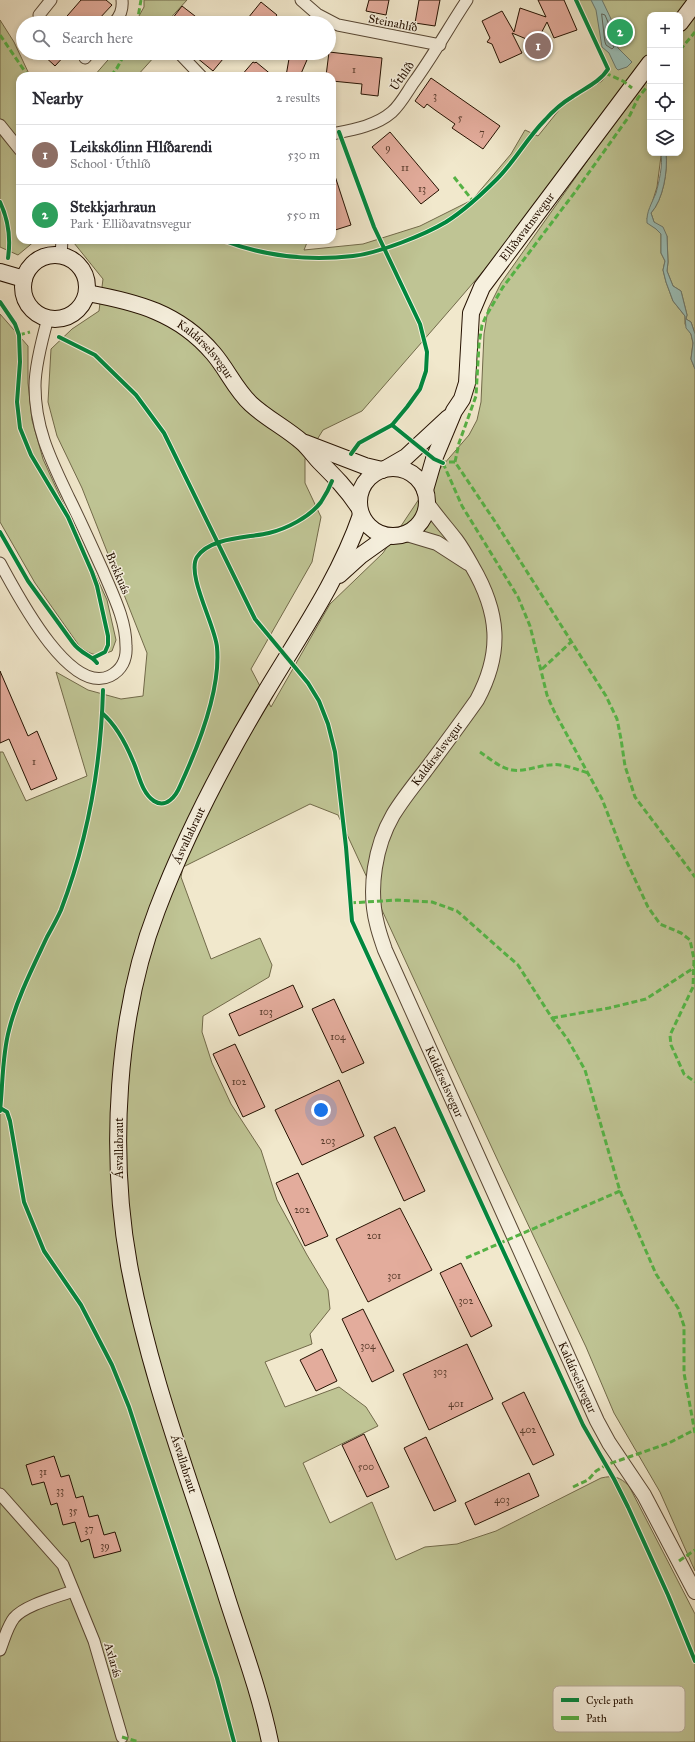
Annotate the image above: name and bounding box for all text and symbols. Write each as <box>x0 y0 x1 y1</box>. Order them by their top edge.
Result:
street label: Steinahlíð <box>367 11 419 35</box>
map controls <box>647 12 683 156</box>
button: + <box>647 12 683 48</box>
search box <box>16 16 336 60</box>
pin: 2 <box>607 17 633 47</box>
icon: search <box>30 27 52 49</box>
text: Search here <box>62 29 133 47</box>
pin: 1 <box>525 31 551 61</box>
button: − <box>647 48 683 84</box>
street label: Úthlíð <box>385 57 417 93</box>
house number: 1 <box>352 64 356 76</box>
button: locate <box>647 84 683 120</box>
text: Nearby <box>32 88 83 109</box>
text: 2 results <box>276 90 320 106</box>
house number: 3 <box>433 90 437 102</box>
house number: 5 <box>458 112 463 124</box>
button: layers <box>647 120 683 156</box>
house number: 7 <box>479 127 485 139</box>
text: Leikskólinn Hlíðarendi <box>70 138 212 156</box>
house number: 9 <box>385 142 391 154</box>
text: 1 <box>42 147 48 163</box>
text: 530 m <box>287 147 320 163</box>
text: School · Úthlíð <box>70 156 151 172</box>
house number: 11 <box>401 162 409 174</box>
house number: 13 <box>418 183 426 195</box>
street label: Elliðavatnsvegur <box>497 189 558 264</box>
text: Stekkjarhraun <box>70 198 156 216</box>
text: 2 <box>42 207 48 223</box>
text: 550 m <box>287 207 320 223</box>
text: Park · Elliðavatnsvegur <box>70 216 191 232</box>
street label: Kaldárselsvegur <box>174 317 237 382</box>
street label: Brekkuás <box>103 550 133 596</box>
street label: Kaldárselsvegur <box>408 719 467 789</box>
house number: 1 <box>32 756 36 768</box>
street label: Ásvallabraut <box>168 804 208 867</box>
house number: 103 <box>259 1006 273 1018</box>
house number: 104 <box>330 1031 346 1043</box>
street label: Kaldárselsvegur <box>422 1044 467 1120</box>
house number: 102 <box>232 1076 246 1088</box>
your location <box>311 1100 331 1120</box>
street label: Ásvallabraut <box>111 1117 126 1179</box>
house number: 203 <box>321 1135 335 1147</box>
house number: 202 <box>294 1204 310 1216</box>
house number: 201 <box>367 1230 381 1242</box>
house number: 301 <box>387 1270 401 1282</box>
house number: 302 <box>459 1295 473 1307</box>
house number: 304 <box>360 1340 376 1352</box>
street label: Kaldárselsvegur <box>555 1340 600 1416</box>
house number: 303 <box>433 1366 447 1378</box>
house number: 401 <box>448 1398 464 1410</box>
house number: 402 <box>520 1424 536 1436</box>
street label: Ásvallabraut <box>168 1432 201 1496</box>
house number: 500 <box>358 1461 374 1473</box>
house number: 31 <box>39 1466 47 1478</box>
house number: 33 <box>56 1485 64 1497</box>
house number: 403 <box>494 1494 510 1506</box>
house number: 35 <box>69 1505 78 1517</box>
house number: 37 <box>84 1523 94 1535</box>
house number: 39 <box>100 1540 110 1552</box>
street label: Axlarás <box>101 1640 125 1679</box>
legend <box>553 1686 685 1732</box>
text: Cycle path <box>586 1694 633 1707</box>
text: Path <box>586 1712 607 1725</box>

